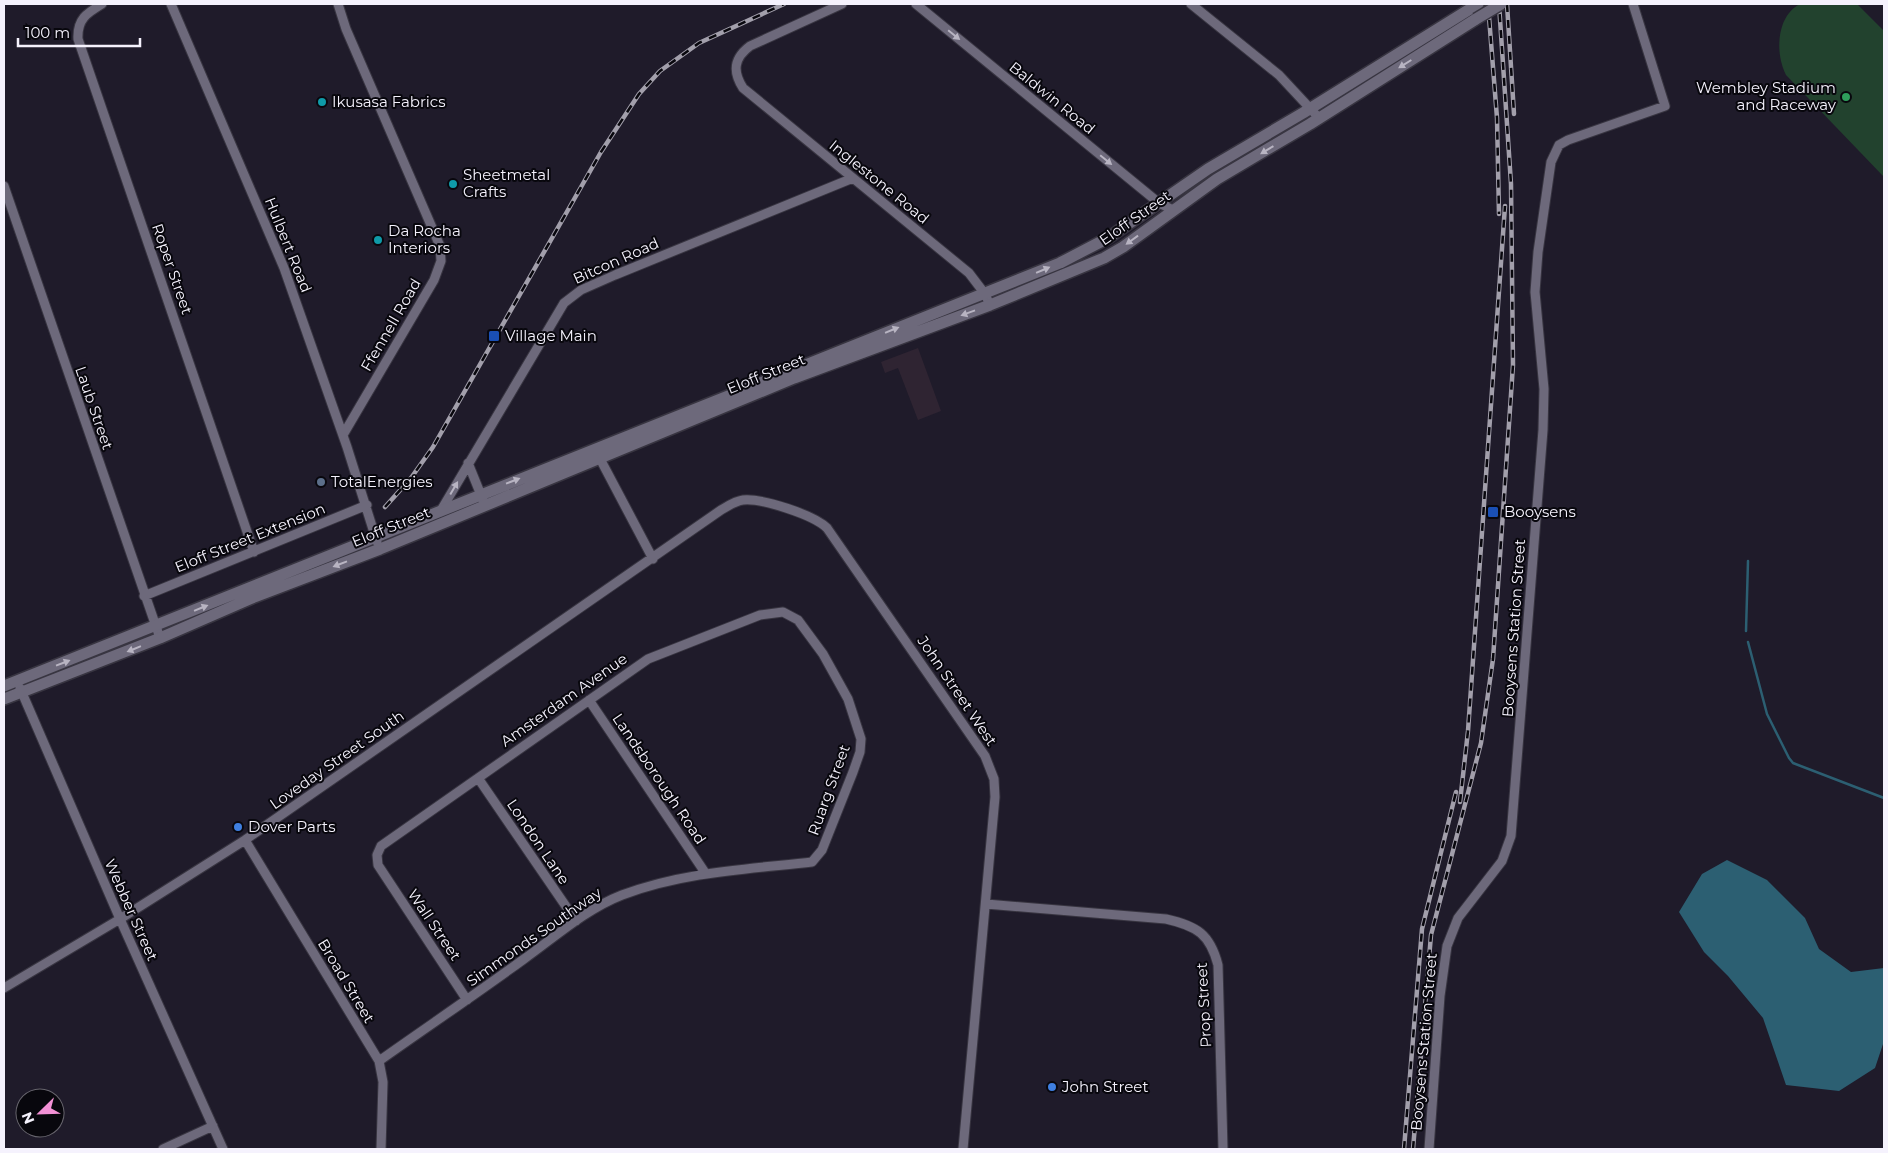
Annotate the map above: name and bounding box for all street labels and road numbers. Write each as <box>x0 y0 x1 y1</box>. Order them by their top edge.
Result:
street label: Baldwin Road <box>1006 57 1099 138</box>
street label: Inglestone Road <box>826 136 933 228</box>
street label: Eloff Street <box>1095 186 1174 249</box>
street label: Hulbert Road <box>261 194 316 295</box>
street label: Roper Street <box>148 221 197 317</box>
street label: Bitcon Road <box>570 233 662 288</box>
street label: Ffennell Road <box>356 275 425 375</box>
street label: Eloff Street <box>724 349 808 398</box>
street label: Laub Street <box>71 364 118 452</box>
street label: Eloff Street Extension <box>172 499 328 576</box>
street label: Eloff Street <box>349 502 433 551</box>
street label: Booysens Station Street <box>1498 538 1529 718</box>
street label: John Street West <box>913 631 1001 749</box>
street label: Amsterdam Avenue <box>497 649 631 750</box>
street label: Loveday Street South <box>266 706 408 813</box>
street label: Landsborough Road <box>609 710 710 848</box>
street label: Ruarg Street <box>803 742 854 838</box>
street label: London Lane <box>503 795 574 888</box>
street label: Webber Street <box>100 856 162 964</box>
street label: Simmonds Southway <box>463 882 606 990</box>
street label: Wall Street <box>404 885 465 964</box>
street label: Broad Street <box>314 935 379 1026</box>
street label: Booysens Station Street <box>1406 952 1441 1132</box>
street label: Prop Street <box>1192 962 1215 1048</box>

